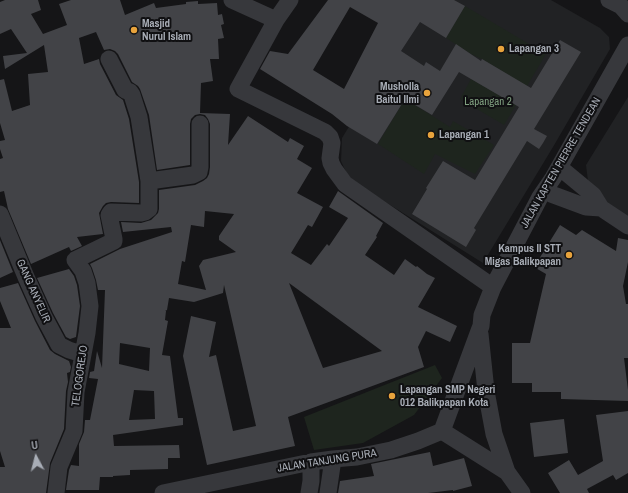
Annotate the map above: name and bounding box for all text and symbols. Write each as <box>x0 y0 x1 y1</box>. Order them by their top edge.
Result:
place label: Masjid Nurul Islam <box>142 17 191 43</box>
marker: Masjid Nurul Islam <box>129 25 139 35</box>
place label: Lapangan 3 <box>509 42 559 56</box>
marker: Lapangan 3 <box>496 44 506 54</box>
place label: Musholla Baitul Ilmi <box>376 80 419 106</box>
marker: Musholla Baitul Ilmi <box>422 88 432 98</box>
park label: Lapangan 2 <box>464 95 512 109</box>
street label: JALAN KAPTEN PIERRE TENDEAN <box>518 95 604 231</box>
place label: Lapangan 1 <box>439 128 489 142</box>
marker: Lapangan 1 <box>426 130 436 140</box>
place label: Kampus II STT Migas Balikpapan <box>485 242 561 268</box>
marker: Kampus II STT Migas Balikpapan <box>564 250 574 260</box>
street label: GANG ANYELIR <box>13 257 53 325</box>
street label: TELOGOREJO <box>69 345 91 407</box>
place label: Lapangan SMP Negeri 012 Balikpapan Kota <box>400 383 495 409</box>
marker: Lapangan SMP Negeri 012 Balikpapan Kota <box>387 391 397 401</box>
north arrow <box>16 437 56 477</box>
text: U <box>30 438 39 452</box>
street label: JALAN TANJUNG PURA <box>277 447 377 475</box>

